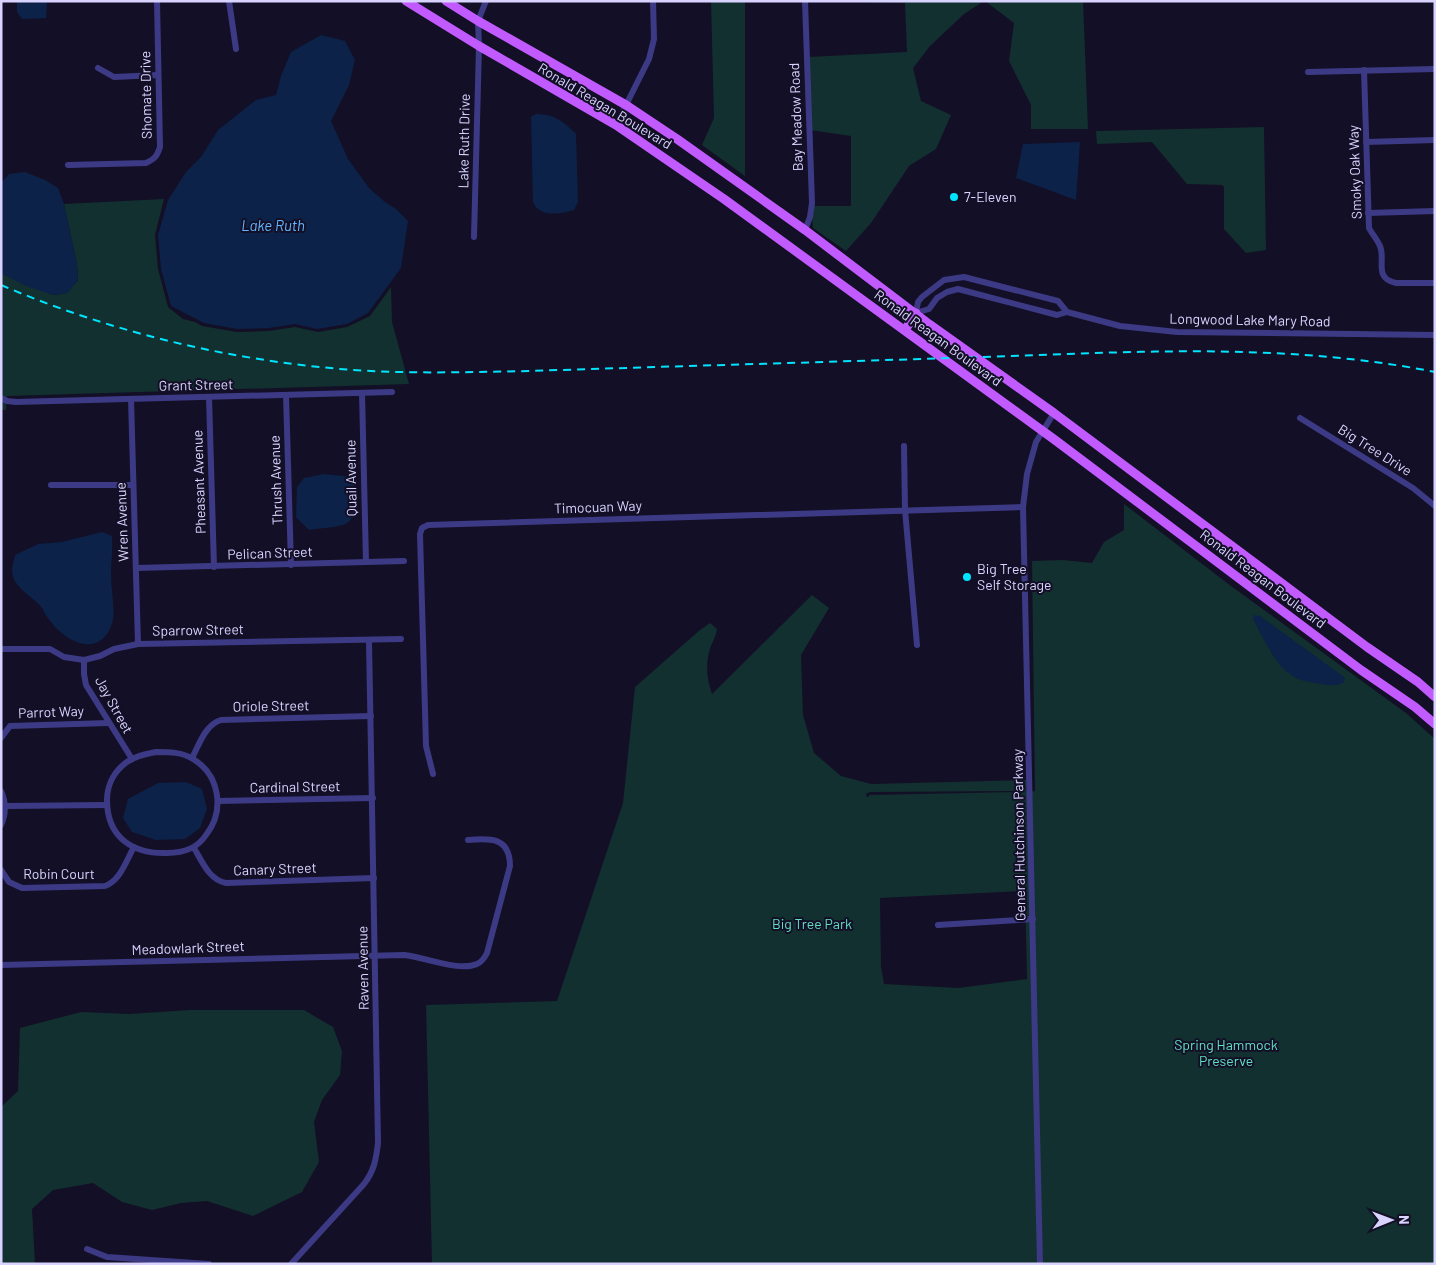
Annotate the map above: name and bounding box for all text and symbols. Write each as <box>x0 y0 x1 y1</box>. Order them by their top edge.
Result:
street label: Shomate Drive <box>136 51 155 139</box>
street label: Ronald Reagan Boulevard <box>535 59 675 152</box>
street label: Bay Meadow Road <box>785 63 806 171</box>
street label: Lake Ruth Drive <box>454 93 473 189</box>
street label: Smoky Oak Way <box>1344 124 1365 219</box>
place label: 7-Eleven <box>964 188 1017 205</box>
marker: 7-Eleven <box>948 191 960 203</box>
water label: Lake Ruth <box>241 216 305 234</box>
street label: Ronald Reagan Boulevard <box>871 286 1005 390</box>
street label: Longwood Lake Mary Road <box>1169 310 1331 329</box>
street label: Grant Street <box>159 375 233 394</box>
street label: Big Tree Drive <box>1335 420 1415 479</box>
street label: Pheasant Avenue <box>188 430 209 534</box>
street label: Thrush Avenue <box>265 435 286 525</box>
street label: Quail Avenue <box>341 439 360 517</box>
street label: Wren Avenue <box>112 482 131 562</box>
street label: Timocuan Way <box>554 496 643 517</box>
street label: Ronald Reagan Boulevard <box>1197 526 1330 632</box>
street label: Pelican Street <box>227 543 313 562</box>
place label: Big Tree Self Storage <box>977 560 1052 593</box>
marker: Big Tree Self Storage <box>961 571 973 583</box>
street label: Sparrow Street <box>152 620 244 639</box>
street label: Jay Street <box>92 673 137 736</box>
street label: Oriole Street <box>232 696 309 715</box>
street label: Parrot Way <box>18 702 85 721</box>
street label: General Hutchinson Parkway <box>1008 748 1029 921</box>
street label: Cardinal Street <box>249 777 340 796</box>
street label: Canary Street <box>233 859 317 878</box>
street label: Robin Court <box>23 865 95 882</box>
park label: Big Tree Park <box>772 915 852 932</box>
street label: Raven Avenue <box>353 926 372 1010</box>
street label: Meadowlark Street <box>131 937 245 958</box>
park label: Spring Hammock Preserve <box>1174 1036 1278 1069</box>
north arrow <box>1366 1195 1416 1245</box>
text: N <box>1396 1215 1413 1225</box>

